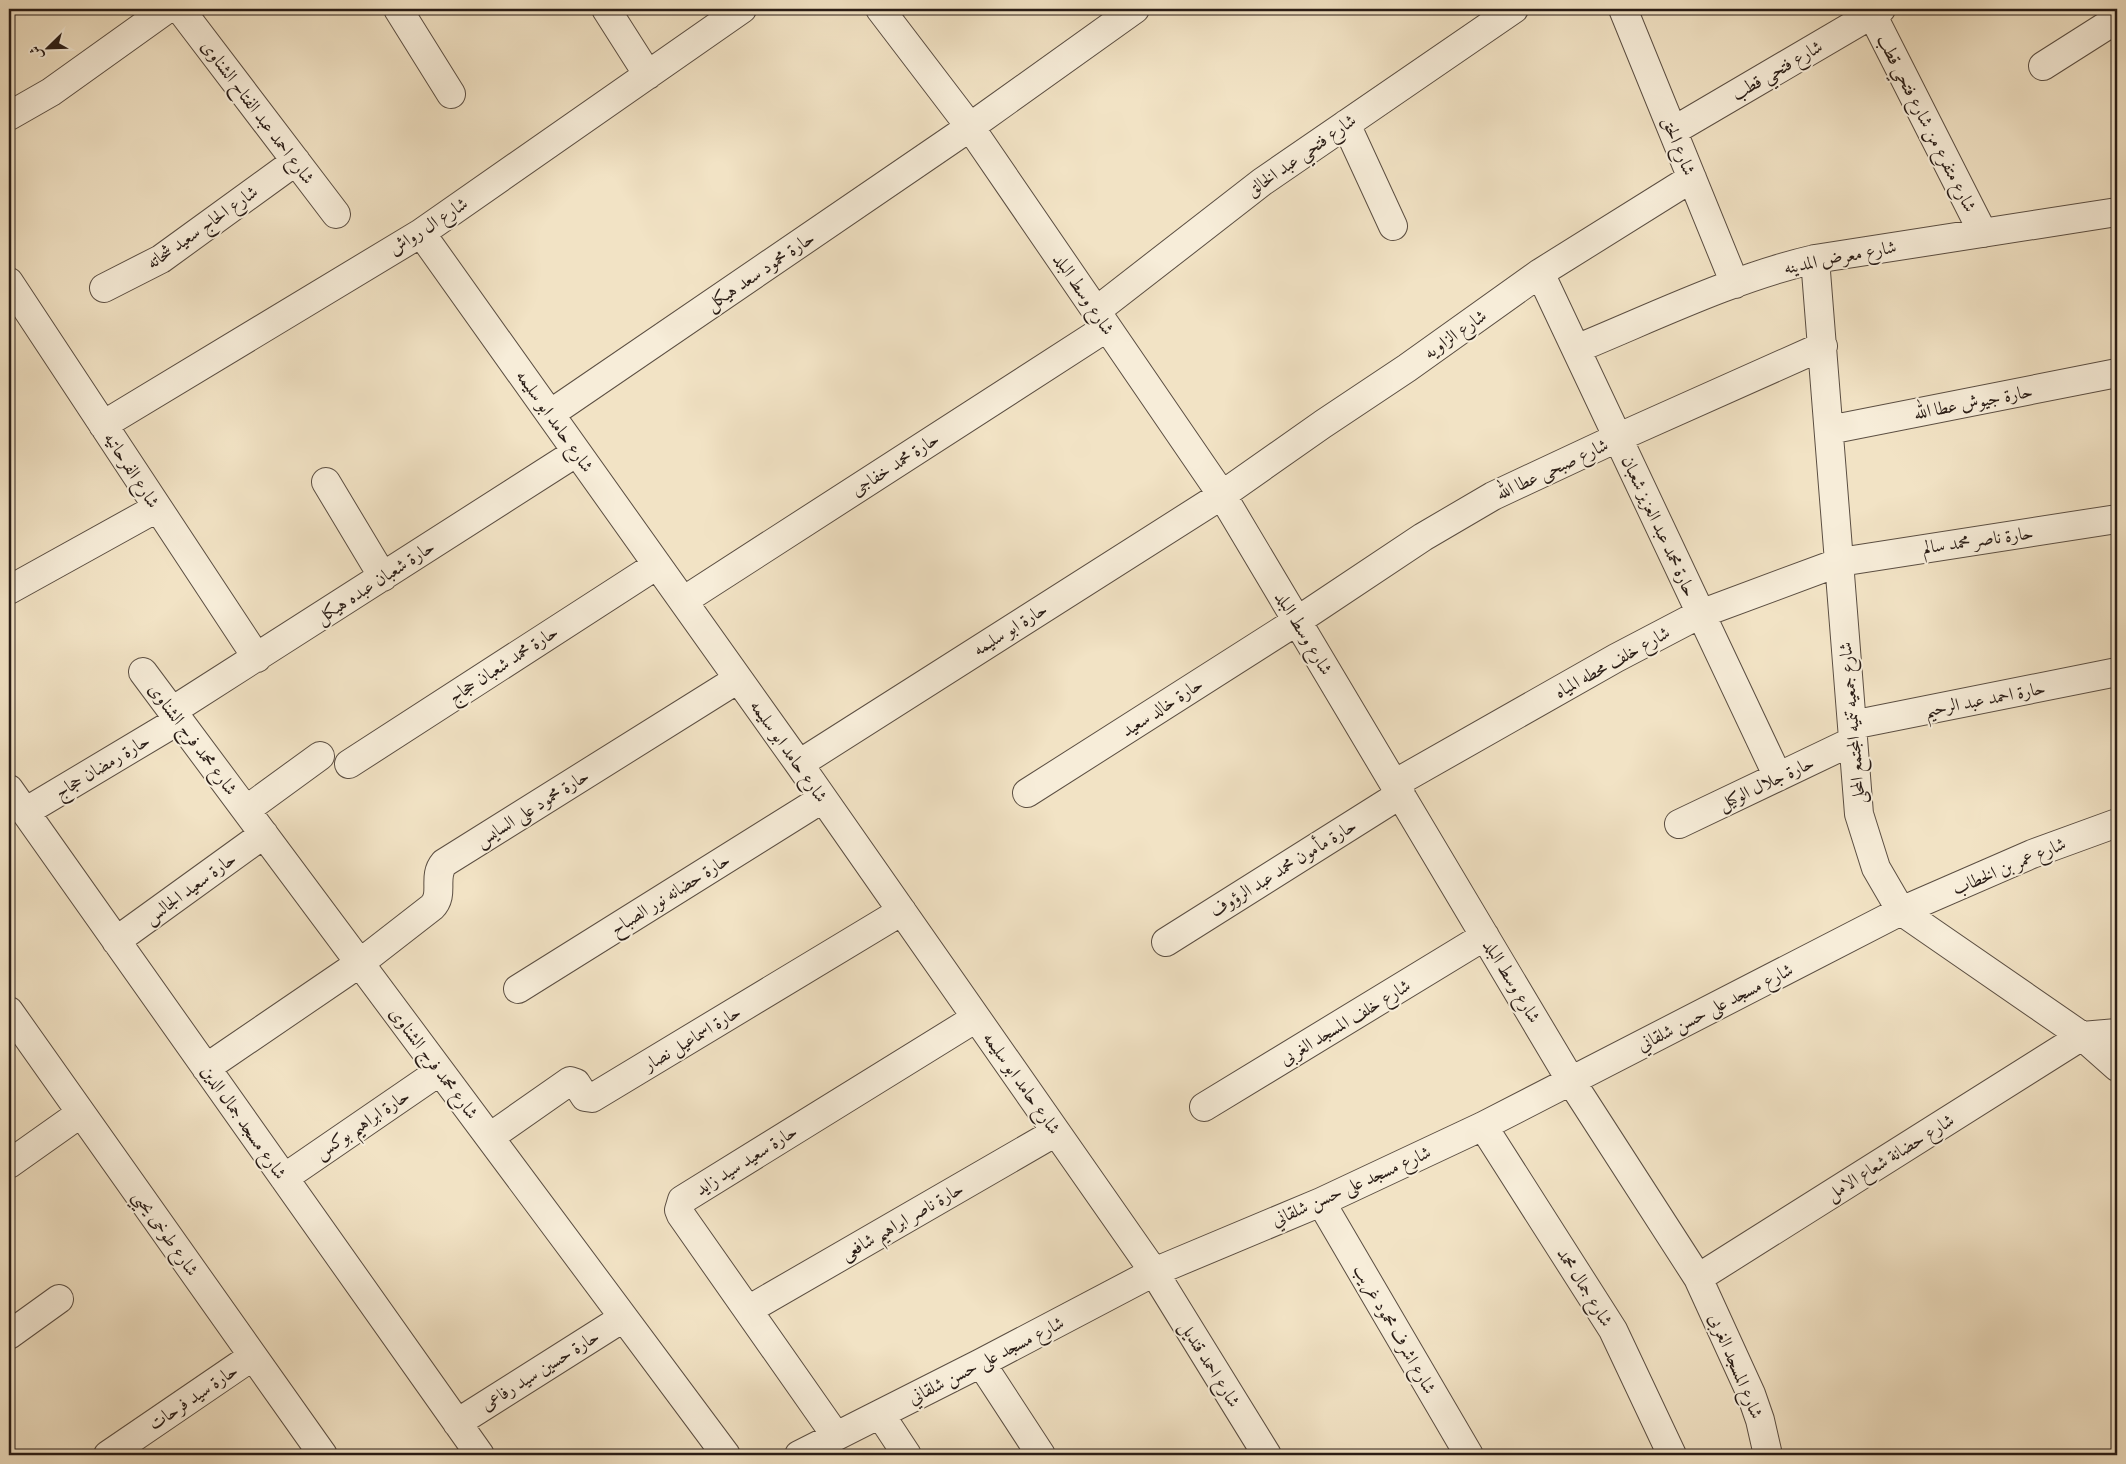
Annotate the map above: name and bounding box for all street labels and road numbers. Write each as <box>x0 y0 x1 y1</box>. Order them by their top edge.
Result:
street label: شارع متفرع من شارع فتحي قطب <box>1867 31 1981 218</box>
street label: شارع احمد عبد الفتاح الشناوى <box>193 36 319 191</box>
street label: شارع فتحي قطب <box>1728 36 1829 110</box>
street label: شارع فتحي عبد الخالق <box>1242 110 1364 206</box>
street label: شارع الحق <box>1654 114 1700 180</box>
street label: شارع الحاج سعيد شحاته <box>143 181 265 278</box>
street label: شارع ال رواش <box>385 193 474 263</box>
street label: حارة محمود سعد هيكل <box>702 227 820 317</box>
street label: شارع معرض المدينه <box>1782 236 1899 283</box>
street label: شارع وسط البلد <box>1045 250 1118 341</box>
street label: شارع الزاويه <box>1420 305 1493 367</box>
street label: شارع حامد ابو سليمه <box>508 366 598 479</box>
street label: حارة جيوش عطا الله <box>1911 377 2035 426</box>
street label: حارة محمد خفاجى <box>847 428 944 502</box>
street label: شارع الفرحاتيه <box>96 429 164 514</box>
street label: شارع صبحى عطا الله <box>1491 431 1613 508</box>
street label: حارة محمد عبد العزيز شعبان <box>1615 452 1700 601</box>
street label: حارة ناصر محمد سالم <box>1921 522 2036 564</box>
street label: حارة شعبان عبده هيكل <box>312 536 440 630</box>
street label: شارع وسط البلد <box>1267 588 1337 681</box>
street label: حارة ابو سليمه <box>969 598 1052 662</box>
street label: حارة محمد شعبان حجاج <box>444 621 565 712</box>
street label: شارع خلف محطه المياه <box>1551 622 1676 706</box>
street label: شارع جمعيه تنميه المجتمع المحلى <box>1835 641 1875 805</box>
street label: حارة خالد سعيد <box>1118 673 1208 743</box>
street label: حارة احمد عبد الرحيم <box>1923 677 2049 728</box>
street label: شارع محمد فرج الشناوى <box>140 679 242 802</box>
street label: شارع حامد ابو سليمه <box>742 696 832 809</box>
street label: حارة رمضان حجاج <box>51 730 156 807</box>
street label: حارة جلال الوكيل <box>1715 752 1818 817</box>
street label: حارة محمود على السايس <box>472 765 594 853</box>
street label: حارة مأمون محمد عبد الرؤوف <box>1205 812 1361 924</box>
street label: شارع عمر بن الخطاب <box>1949 833 2071 904</box>
street label: حارة سعيد الجالس <box>140 848 241 930</box>
street label: حارة حضانه نور الصباح <box>607 849 737 944</box>
street label: شارع وسط البلد <box>1475 936 1545 1029</box>
street label: شارع مسجد على حسن شلقاني <box>1634 959 1799 1059</box>
street label: شارع خلف المسجد الغربى <box>1276 975 1416 1073</box>
street label: حارة اسماعيل نصار <box>638 1001 746 1078</box>
street label: شارع محمد فرج الشناوى <box>381 1003 483 1126</box>
street label: شارع حامد ابو سليمه <box>975 1028 1065 1141</box>
street label: شارع مسجد جمال الدين <box>193 1061 291 1186</box>
street label: حارة ابراهيم بوكس <box>311 1085 417 1170</box>
street label: شارع حضانة شعاع الامل <box>1822 1110 1960 1209</box>
street label: حارة سعيد سيد زايد <box>691 1121 802 1202</box>
street label: شارع مسجد على حسن شلقاني <box>1268 1142 1436 1235</box>
street label: حارة ناصر ابراهيم شافعى <box>837 1178 971 1271</box>
street label: شارع طوخى يحيي <box>123 1186 203 1284</box>
street label: شارع جمال محمد <box>1549 1244 1617 1333</box>
street label: شارع اشرف محمود غريب <box>1345 1261 1440 1400</box>
street label: شارع المسجد الغربى <box>1700 1310 1767 1424</box>
street label: شارع مسجد على حسن شلقاني <box>905 1312 1070 1412</box>
street label: شارع احمد قنديل <box>1171 1317 1244 1413</box>
street label: حارة حسين سيد رفاعى <box>477 1326 604 1417</box>
street label: حارة سيد فرحات <box>145 1360 243 1437</box>

